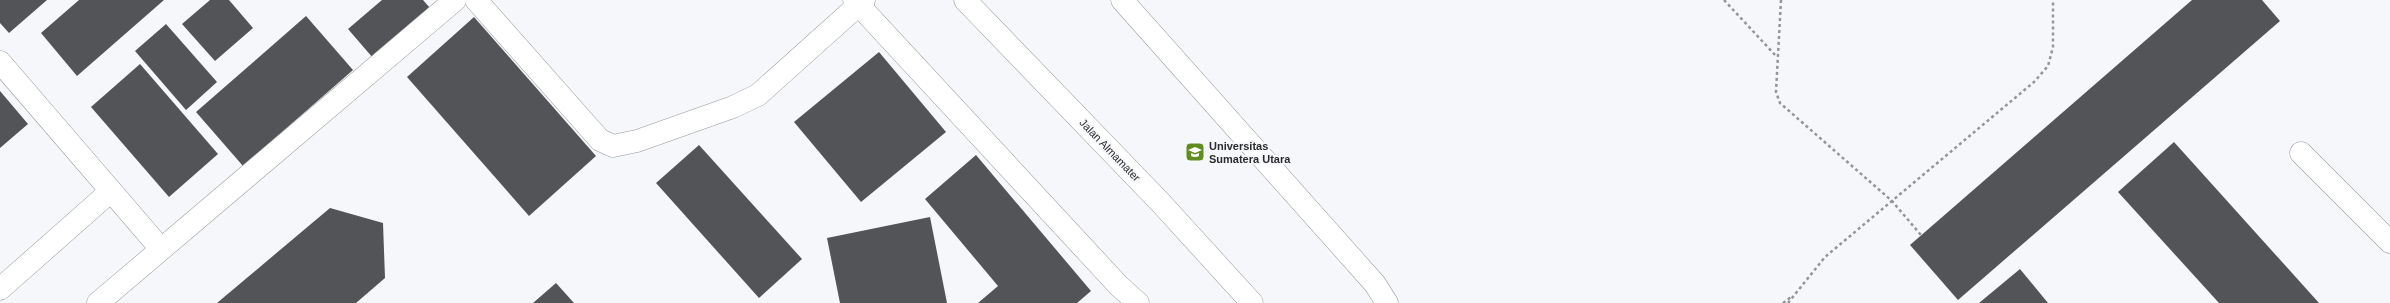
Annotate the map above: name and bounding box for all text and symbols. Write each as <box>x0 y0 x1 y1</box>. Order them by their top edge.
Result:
street label: Jalan Almamater <box>1077 116 1143 184</box>
place label: Universitas Sumatera Utara <box>1209 140 1291 165</box>
school or university icon: Universitas Sumatera Utara <box>1184 141 1206 163</box>

